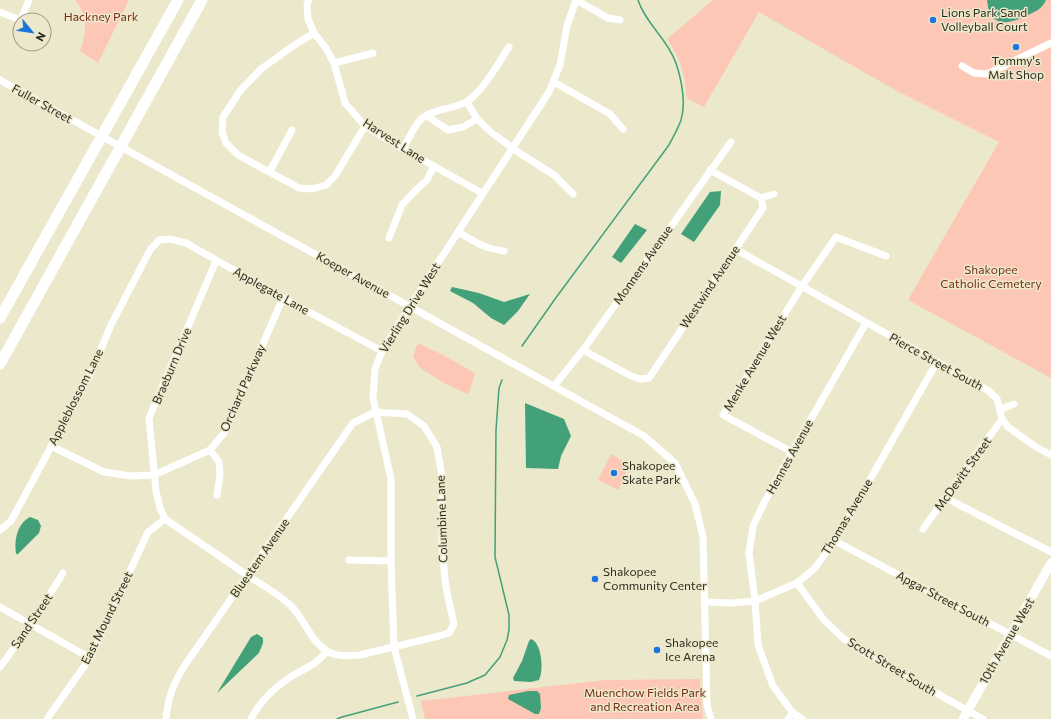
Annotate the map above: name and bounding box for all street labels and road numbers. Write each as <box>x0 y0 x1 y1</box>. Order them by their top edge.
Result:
street label: Fuller Street <box>10 81 75 125</box>
street label: Harvest Lane <box>361 115 428 165</box>
street label: Monnens Avenue <box>610 222 675 307</box>
street label: Westwind Avenue <box>676 242 742 331</box>
street label: Koeper Avenue <box>314 248 393 300</box>
street label: Vierling Drive West <box>376 260 443 355</box>
street label: Applegate Lane <box>231 264 312 317</box>
street label: Menke Avenue West <box>720 312 788 413</box>
street label: Braeburn Drive <box>149 325 194 406</box>
street label: Pierce Street South <box>887 330 986 393</box>
street label: Orchard Parkway <box>217 342 268 433</box>
street label: Appleblossom Lane <box>45 346 105 447</box>
street label: Hennes Avenue <box>763 417 815 496</box>
street label: McDevitt Street <box>931 434 994 513</box>
street label: Columbine Lane <box>432 475 450 563</box>
street label: Thomas Avenue <box>818 476 874 557</box>
street label: Bluestem Avenue <box>227 515 292 600</box>
street label: Apgar Street South <box>894 568 993 629</box>
street label: East Mound Street <box>78 569 135 666</box>
street label: Sand Street <box>8 590 55 651</box>
street label: 10th Avenue West <box>976 595 1037 686</box>
street label: Scott Street South <box>846 634 939 698</box>

